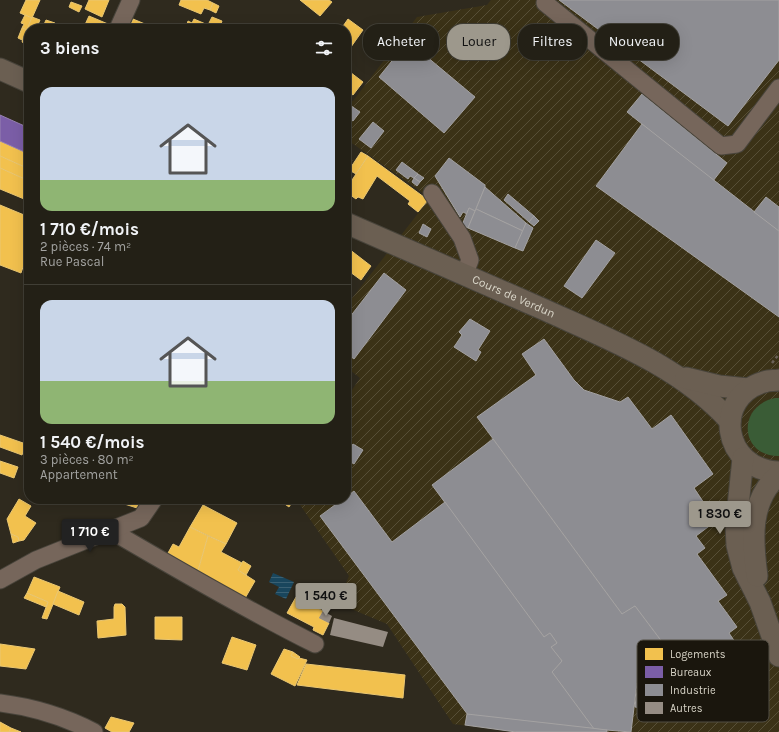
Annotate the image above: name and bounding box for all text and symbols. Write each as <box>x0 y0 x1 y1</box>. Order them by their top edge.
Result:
chip: Acheter <box>363 24 439 60</box>
chip: Louer <box>447 24 510 60</box>
chip: Filtres <box>518 24 587 60</box>
chip: Nouveau <box>595 24 679 60</box>
icon: filters <box>313 37 335 59</box>
text: 3 biens <box>40 38 99 58</box>
icon: home <box>152 113 224 185</box>
text: 1 710 €/mois <box>40 219 139 239</box>
text: 2 pièces · 74 m² <box>40 239 131 254</box>
text: Rue Pascal <box>40 254 104 269</box>
street label: Cours de Verdun <box>470 272 557 321</box>
icon: home <box>152 326 224 398</box>
text: 1 540 €/mois <box>40 432 145 452</box>
text: 3 pièces · 80 m² <box>40 452 134 467</box>
text: Appartement <box>40 467 118 482</box>
pin: 1 830 € <box>683 501 757 535</box>
text: 1 830 € <box>698 506 742 521</box>
pin: 1 710 € <box>53 519 127 553</box>
text: 1 710 € <box>71 524 109 539</box>
pin: 1 540 € <box>289 583 363 617</box>
text: 1 540 € <box>305 588 347 603</box>
legend <box>637 640 769 722</box>
text: Logements <box>670 648 726 661</box>
text: Bureaux <box>670 666 712 679</box>
text: Industrie <box>670 684 716 697</box>
text: Autres <box>670 702 703 715</box>

